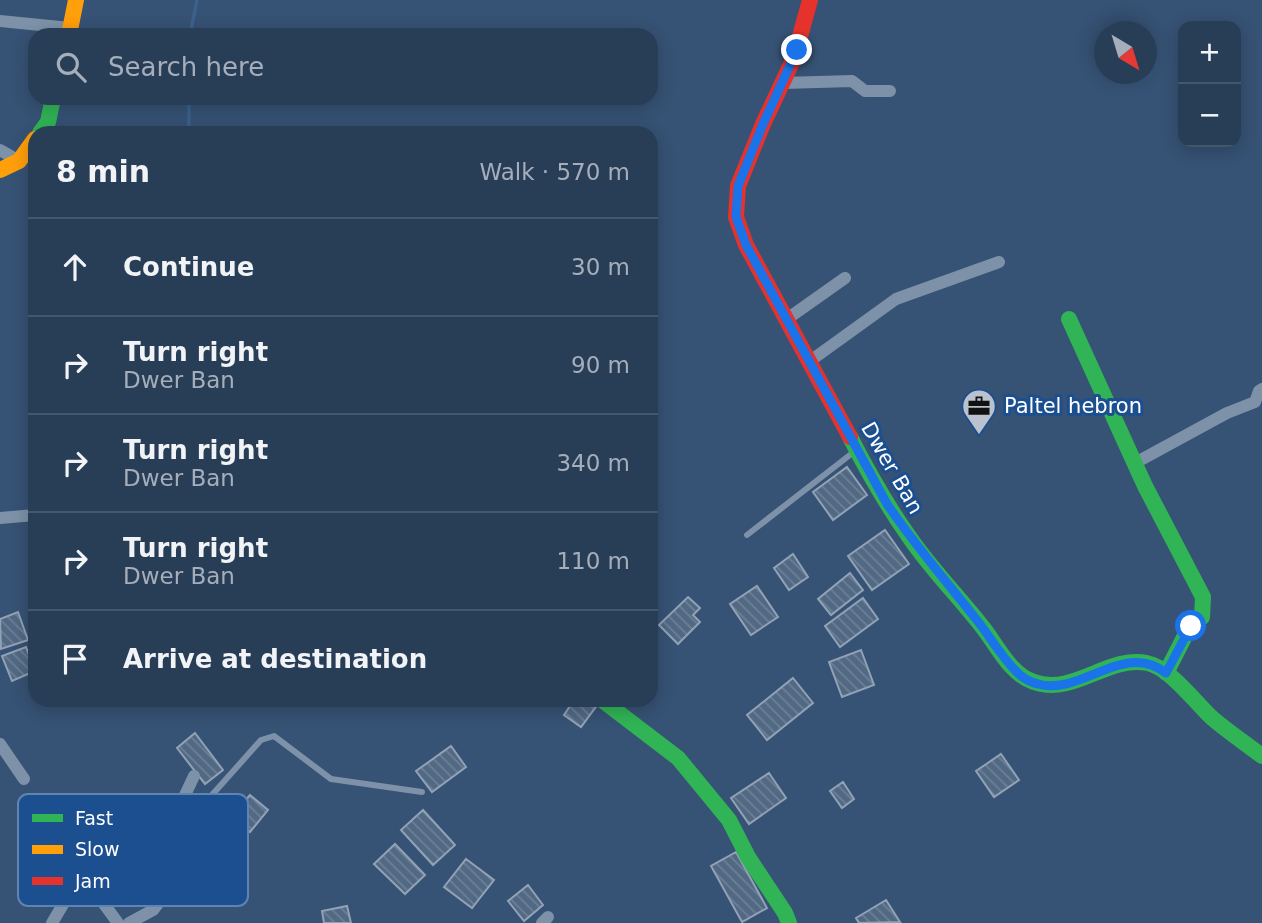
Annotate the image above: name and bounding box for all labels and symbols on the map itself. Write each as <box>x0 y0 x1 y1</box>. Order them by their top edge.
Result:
north arrow <box>1094 21 1157 84</box>
route end <box>781 34 812 65</box>
office icon: Paltel hebron <box>960 387 998 436</box>
place label: Paltel hebron <box>1004 394 1142 418</box>
street label: Dwer Ban <box>856 418 928 518</box>
route start <box>1175 610 1206 641</box>
legend <box>18 794 248 906</box>
text: Fast <box>75 807 113 829</box>
text: Slow <box>75 838 120 860</box>
text: Jam <box>74 870 111 892</box>

